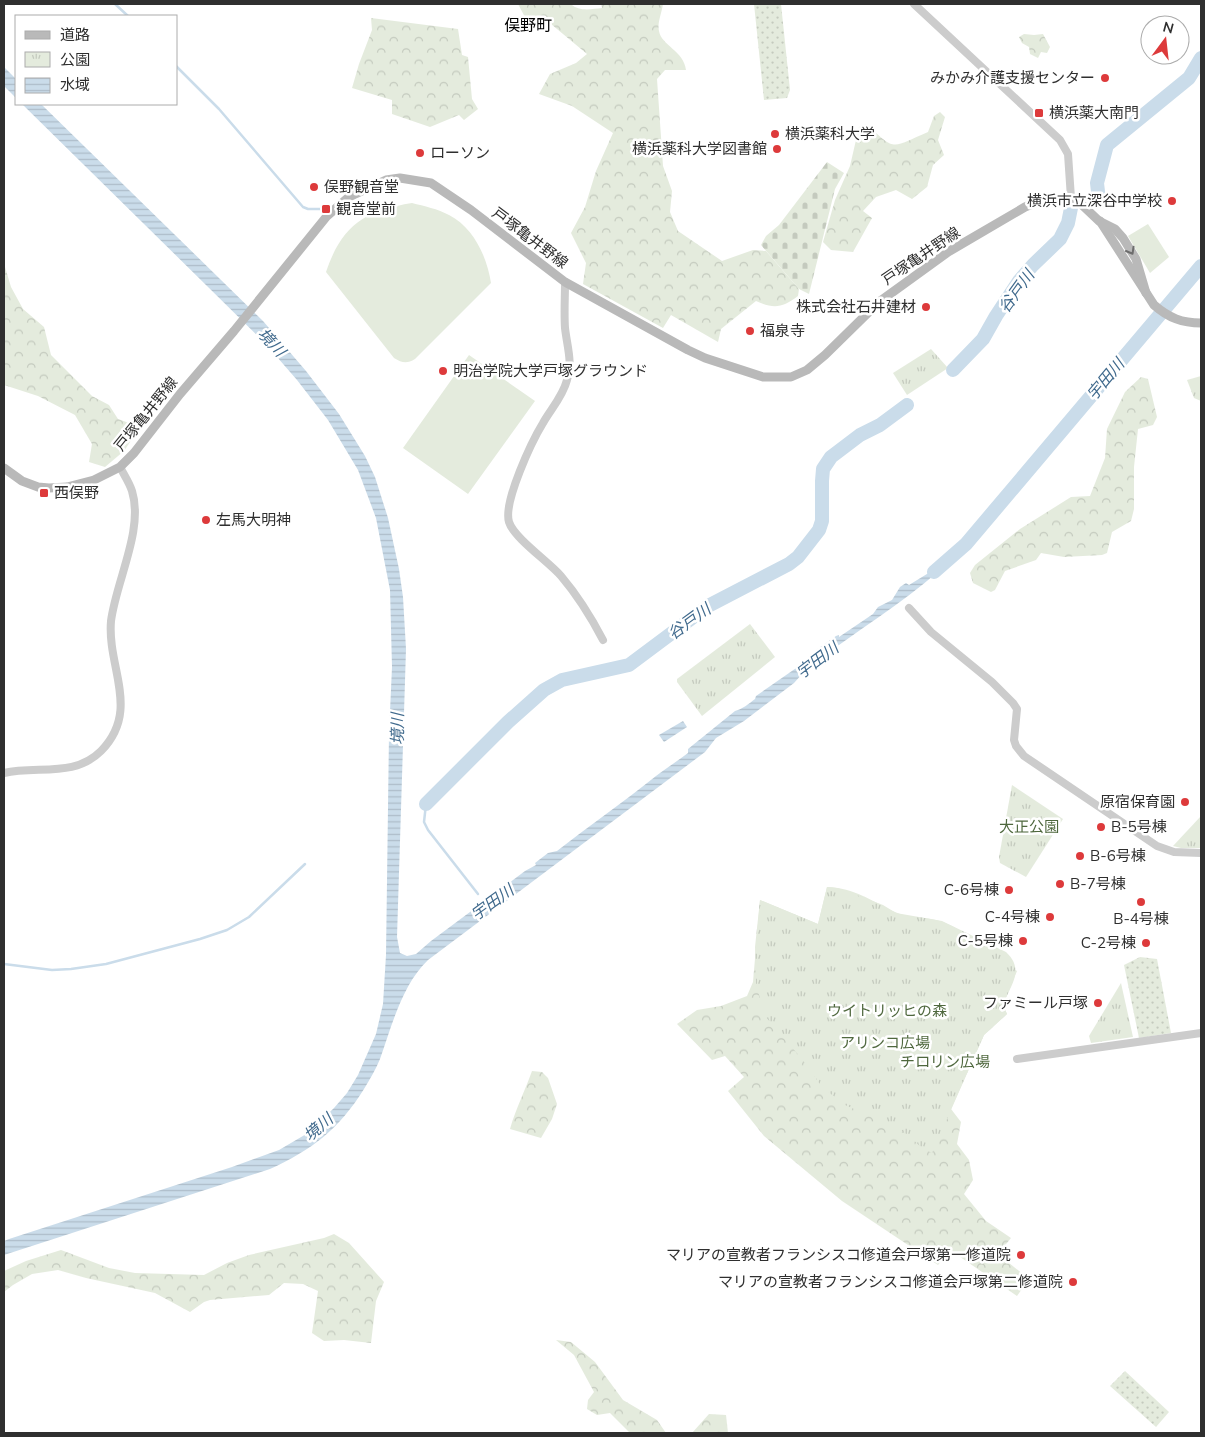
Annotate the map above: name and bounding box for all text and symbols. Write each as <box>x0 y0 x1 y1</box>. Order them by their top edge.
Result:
legend <box>15 15 178 105</box>
district label: 俣野町 <box>504 15 552 35</box>
north arrow <box>1140 15 1190 65</box>
text: N <box>1161 17 1176 38</box>
text: 道路 <box>60 25 90 44</box>
text: 公園 <box>60 50 90 69</box>
place label: みかみ介護支援センター <box>930 68 1095 87</box>
marker: みかみ介護支援センター <box>1099 72 1111 84</box>
text: 水域 <box>60 75 90 94</box>
place label: 横浜薬大南門 <box>1049 103 1139 122</box>
marker: 横浜薬大南門 <box>1033 107 1045 119</box>
place label: 横浜薬科大学 <box>785 124 875 143</box>
marker: 横浜薬科大学 <box>769 128 781 140</box>
place label: 横浜薬科大学図書館 <box>632 139 767 158</box>
place label: ローソン <box>430 143 490 162</box>
marker: 横浜薬科大学図書館 <box>771 143 783 155</box>
marker: ローソン <box>414 147 426 159</box>
place label: 俣野観音堂 <box>324 177 399 196</box>
marker: 俣野観音堂 <box>308 181 320 193</box>
place label: 横浜市立深谷中学校 <box>1027 191 1162 210</box>
marker: 横浜市立深谷中学校 <box>1166 195 1178 207</box>
place label: 観音堂前 <box>336 199 396 218</box>
marker: 観音堂前 <box>320 203 332 215</box>
street label: 戸塚亀井野線 <box>489 203 572 272</box>
street label: 戸塚亀井野線 <box>878 223 963 289</box>
one-way arrow <box>1125 246 1135 255</box>
water label: 谷戸川 <box>994 264 1039 316</box>
place label: 株式会社石井建材 <box>796 297 916 316</box>
marker: 株式会社石井建材 <box>920 301 932 313</box>
place label: 福泉寺 <box>760 321 805 340</box>
water label: 境川 <box>254 323 292 362</box>
marker: 福泉寺 <box>744 325 756 337</box>
water label: 宇田川 <box>1082 353 1129 404</box>
place label: 明治学院大学戸塚グラウンド <box>453 361 648 380</box>
marker: 明治学院大学戸塚グラウンド <box>437 365 449 377</box>
street label: 戸塚亀井野線 <box>110 373 181 455</box>
place label: 西俣野 <box>54 483 99 502</box>
marker: 西俣野 <box>38 487 50 499</box>
place label: 左馬大明神 <box>216 510 291 529</box>
marker: 左馬大明神 <box>200 514 212 526</box>
water label: 谷戸川 <box>664 598 716 643</box>
water label: 宇田川 <box>792 636 844 682</box>
water label: 境川 <box>387 711 407 745</box>
place label: 原宿保育園 <box>1100 792 1175 811</box>
marker: 原宿保育園 <box>1179 796 1191 808</box>
park label: 大正公園 <box>999 817 1059 836</box>
place label: B-5号棟 <box>1111 817 1167 836</box>
marker: B-5号棟 <box>1095 821 1107 833</box>
place label: B-6号棟 <box>1090 846 1146 865</box>
marker: B-6号棟 <box>1074 850 1086 862</box>
place label: B-7号棟 <box>1070 874 1126 893</box>
marker: B-7号棟 <box>1054 878 1066 890</box>
water label: 宇田川 <box>467 879 519 924</box>
place label: C-6号棟 <box>944 880 999 899</box>
marker: C-6号棟 <box>1003 884 1015 896</box>
marker: B-4号棟 <box>1135 896 1147 908</box>
place label: C-4号棟 <box>985 907 1040 926</box>
place label: B-4号棟 <box>1113 909 1169 928</box>
marker: C-4号棟 <box>1044 911 1056 923</box>
place label: C-5号棟 <box>958 931 1013 950</box>
place label: C-2号棟 <box>1081 933 1136 952</box>
marker: C-5号棟 <box>1017 935 1029 947</box>
marker: C-2号棟 <box>1140 937 1152 949</box>
place label: ファミール戸塚 <box>983 993 1088 1012</box>
marker: ファミール戸塚 <box>1092 997 1104 1009</box>
park label: ウイトリッヒの森 <box>827 1001 947 1020</box>
park label: アリンコ広場 <box>840 1033 930 1052</box>
park label: チロリン広場 <box>900 1052 990 1071</box>
water label: 境川 <box>299 1108 338 1145</box>
place label: マリアの宣教者フランシスコ修道会戸塚第一修道院 <box>666 1245 1011 1264</box>
marker: マリアの宣教者フランシスコ修道会戸塚第一修道院 <box>1015 1249 1027 1261</box>
place label: マリアの宣教者フランシスコ修道会戸塚第二修道院 <box>718 1272 1063 1291</box>
marker: マリアの宣教者フランシスコ修道会戸塚第二修道院 <box>1067 1276 1079 1288</box>

